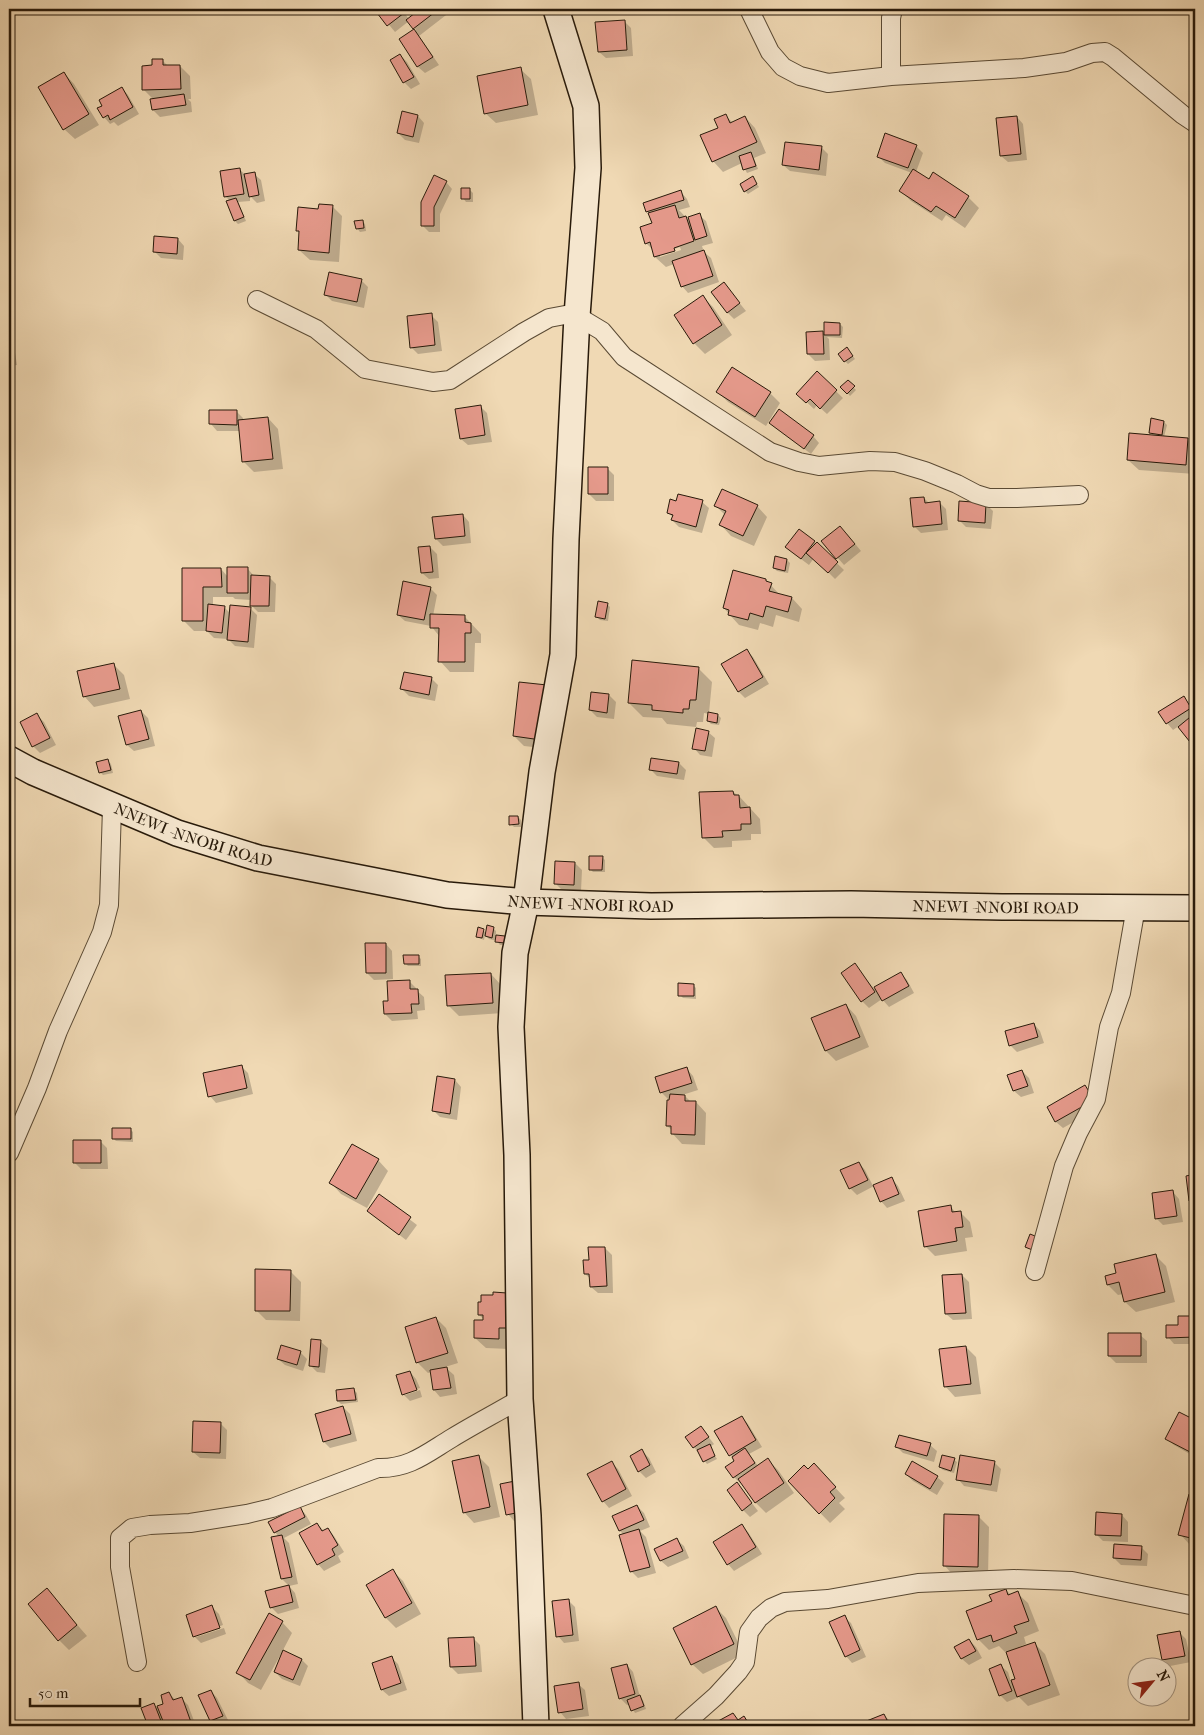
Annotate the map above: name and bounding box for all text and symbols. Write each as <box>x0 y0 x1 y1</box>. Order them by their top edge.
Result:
street label: NNEWI -NNOBI ROAD <box>112 799 274 871</box>
street label: NNEWI -NNOBI ROAD <box>507 891 674 916</box>
street label: NNEWI -NNOBI ROAD <box>912 896 1079 917</box>
north arrow <box>1126 1658 1176 1708</box>
text: N <box>1153 1667 1173 1685</box>
scale bar <box>30 1675 140 1707</box>
text: 50 m <box>38 1684 69 1702</box>

